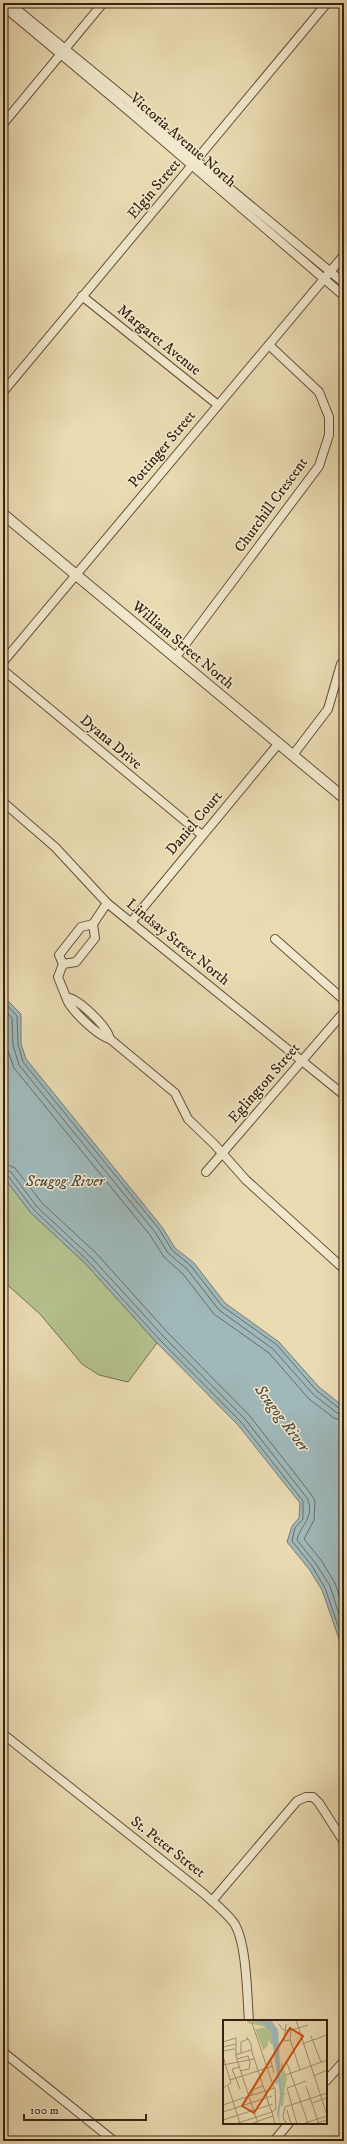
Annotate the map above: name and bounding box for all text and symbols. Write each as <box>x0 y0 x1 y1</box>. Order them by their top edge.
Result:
street label: Victoria Avenue North <box>125 88 240 191</box>
street label: Elgin Street <box>123 155 185 223</box>
street label: Margaret Avenue <box>113 300 205 380</box>
street label: Pottinger Street <box>124 406 200 491</box>
street label: Churchill Crescent <box>230 454 312 556</box>
street label: William Street North <box>127 596 238 693</box>
street label: Dyana Drive <box>76 710 146 774</box>
street label: Daniel Court <box>162 787 226 859</box>
street label: Lindsay Street North <box>122 894 234 990</box>
street label: Eglington Street <box>224 1039 304 1127</box>
water label: Scugog River <box>24 1171 106 1191</box>
water label: Scugog River <box>250 1380 315 1457</box>
street label: St. Peter Street <box>127 1812 209 1882</box>
inset map <box>223 2020 327 2124</box>
scale bar <box>24 2096 146 2122</box>
text: 100 m <box>30 2103 59 2118</box>

